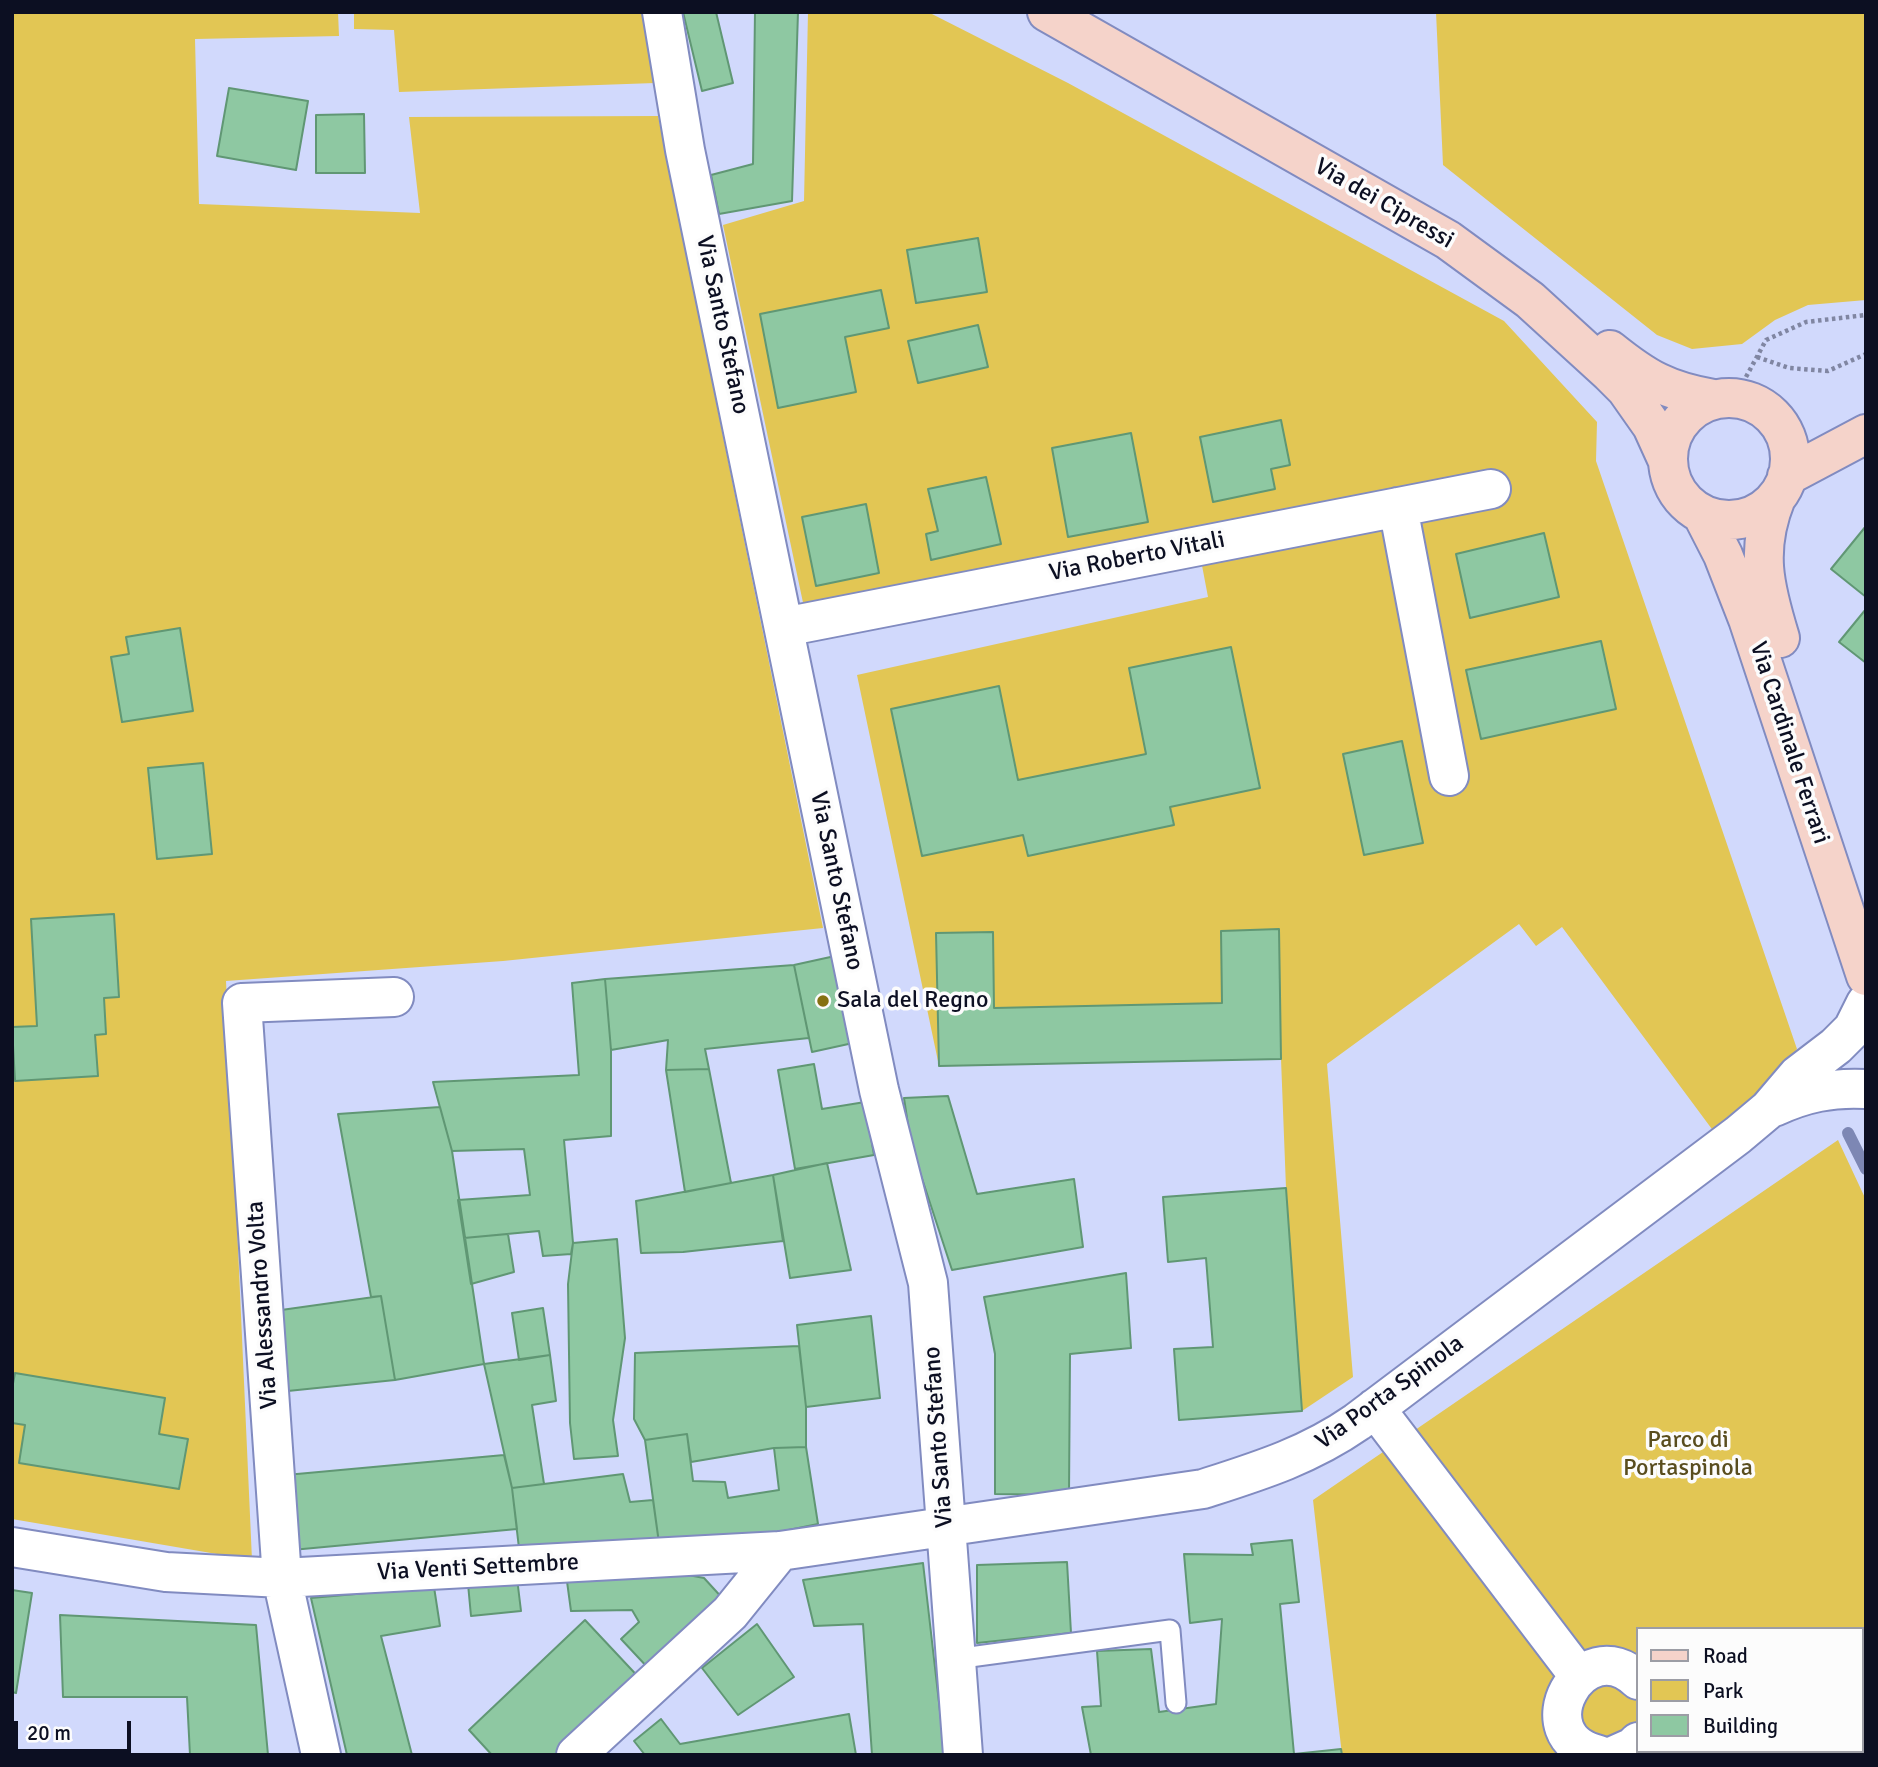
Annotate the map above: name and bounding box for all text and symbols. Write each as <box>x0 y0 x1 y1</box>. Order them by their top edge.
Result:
street label: Via dei Cipressi <box>1309 153 1459 255</box>
street label: Via Santo Stefano <box>689 233 755 417</box>
street label: Via Roberto Vitali <box>1047 526 1227 588</box>
street label: Via Cardinale Ferrari <box>1743 638 1835 848</box>
street label: Via Santo Stefano <box>803 789 869 973</box>
place label: Sala del Regno <box>837 987 988 1015</box>
marker: Sala del Regno <box>815 993 831 1009</box>
street label: Via Alessandro Volta <box>241 1200 285 1410</box>
street label: Via Porta Spinola <box>1310 1330 1470 1456</box>
street label: Via Santo Stefano <box>918 1345 960 1529</box>
park label: Parco di Portaspinola <box>1623 1427 1753 1483</box>
street label: Via Venti Settembre <box>376 1548 580 1588</box>
legend <box>1636 1627 1864 1753</box>
text: Road <box>1703 1643 1748 1669</box>
text: Park <box>1703 1678 1743 1704</box>
scale bar <box>18 1708 135 1752</box>
text: Building <box>1703 1713 1778 1739</box>
text: 20 m <box>27 1720 71 1746</box>

